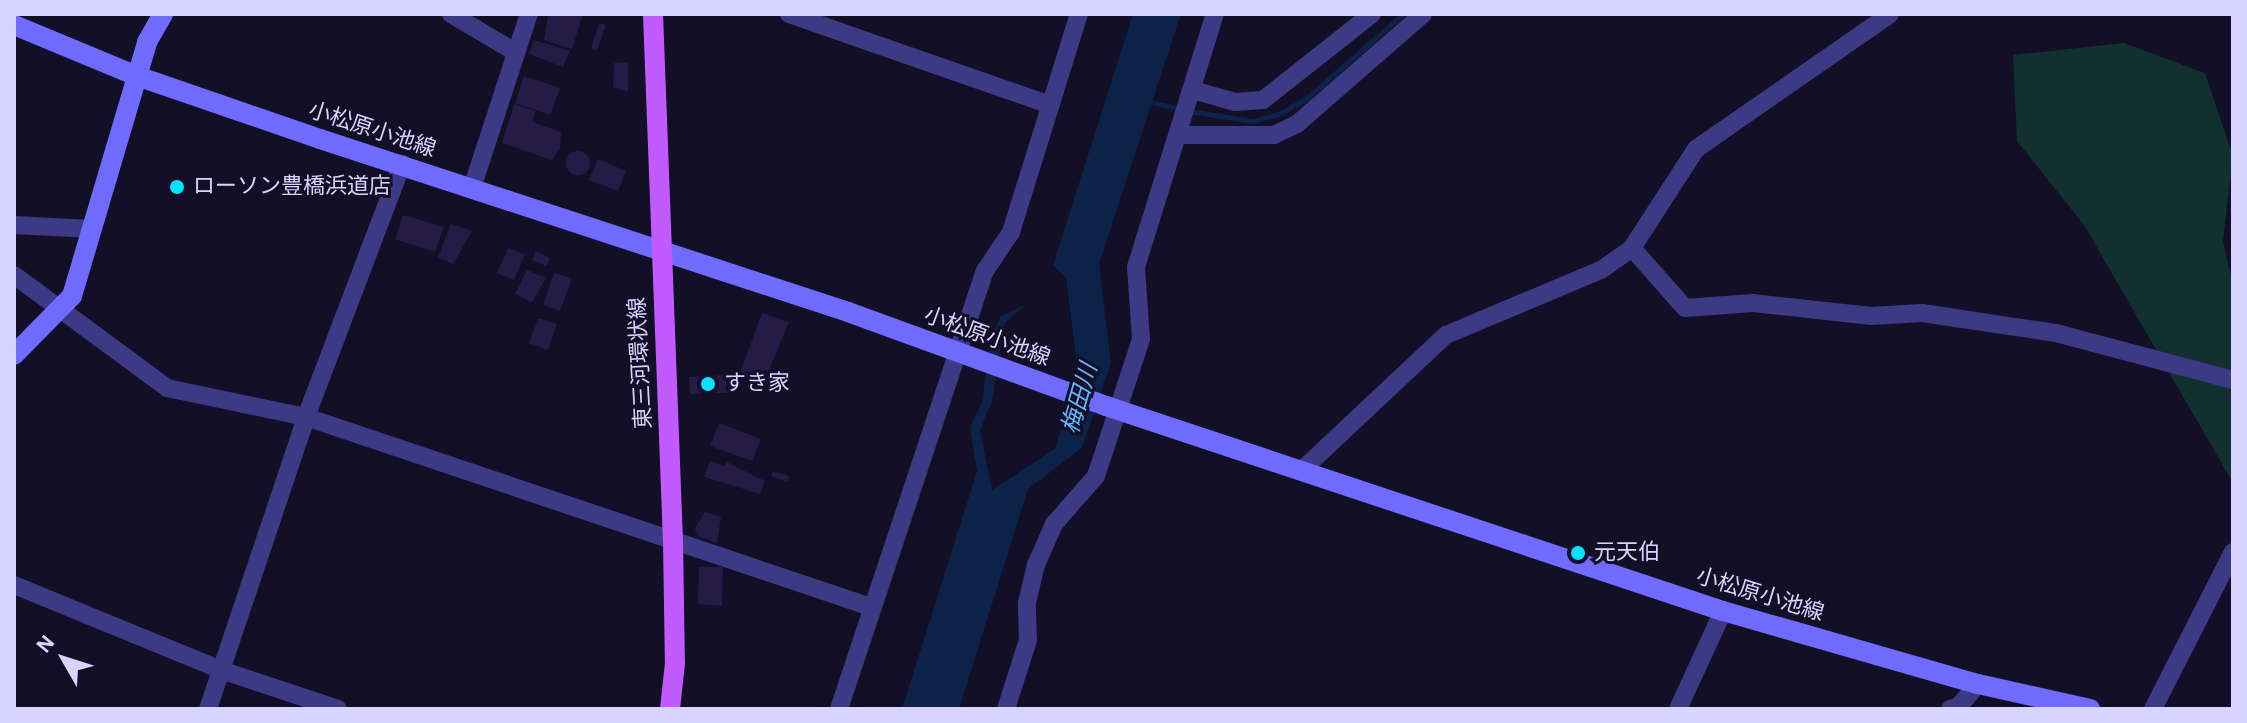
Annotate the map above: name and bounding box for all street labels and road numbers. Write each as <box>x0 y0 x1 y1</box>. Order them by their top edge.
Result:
street label: 小松原小池線 <box>305 97 439 163</box>
street label: 東三河環状線 <box>624 296 658 430</box>
street label: 小松原小池線 <box>920 302 1054 372</box>
street label: 小松原小池線 <box>1693 563 1827 627</box>

